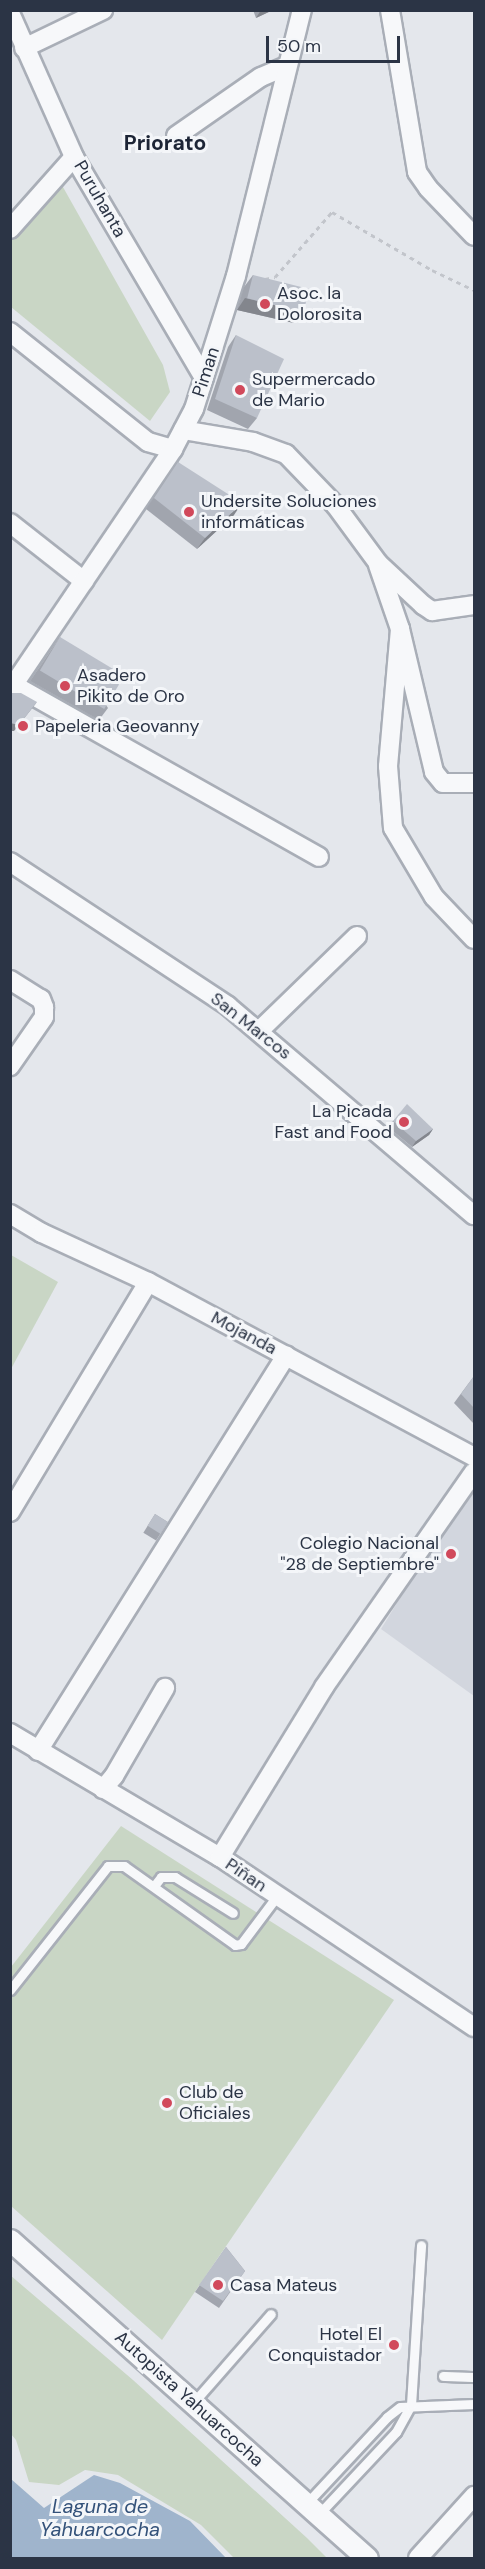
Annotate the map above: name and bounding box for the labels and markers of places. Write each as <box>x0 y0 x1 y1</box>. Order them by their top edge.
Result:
place label: Asoc. la Dolorosita <box>277 283 362 326</box>
marker: Asoc. la Dolorosita <box>258 297 272 311</box>
place label: Supermercado de Mario <box>252 369 376 412</box>
marker: Supermercado de Mario <box>233 383 247 397</box>
place label: Undersite Soluciones informáticas <box>201 491 377 534</box>
marker: Undersite Soluciones informáticas <box>182 505 196 519</box>
place label: Asadero Pikito de Oro <box>77 665 185 708</box>
marker: Asadero Pikito de Oro <box>58 679 72 693</box>
place label: Papeleria Geovanny <box>35 715 199 737</box>
marker: Papeleria Geovanny <box>16 719 30 733</box>
place label: La Picada Fast and Food <box>275 1101 392 1144</box>
marker: La Picada Fast and Food <box>397 1115 411 1129</box>
place label: Colegio Nacional "28 de Septiembre" <box>280 1533 439 1576</box>
marker: Colegio Nacional "28 de Septiembre" <box>444 1547 458 1561</box>
place label: Club de Oficiales <box>179 2082 251 2124</box>
marker: Club de Oficiales <box>160 2096 174 2110</box>
place label: Casa Mateus <box>230 2274 337 2296</box>
marker: Casa Mateus <box>211 2278 225 2292</box>
place label: Hotel El Conquistador <box>268 2324 382 2366</box>
marker: Hotel El Conquistador <box>387 2338 401 2352</box>

